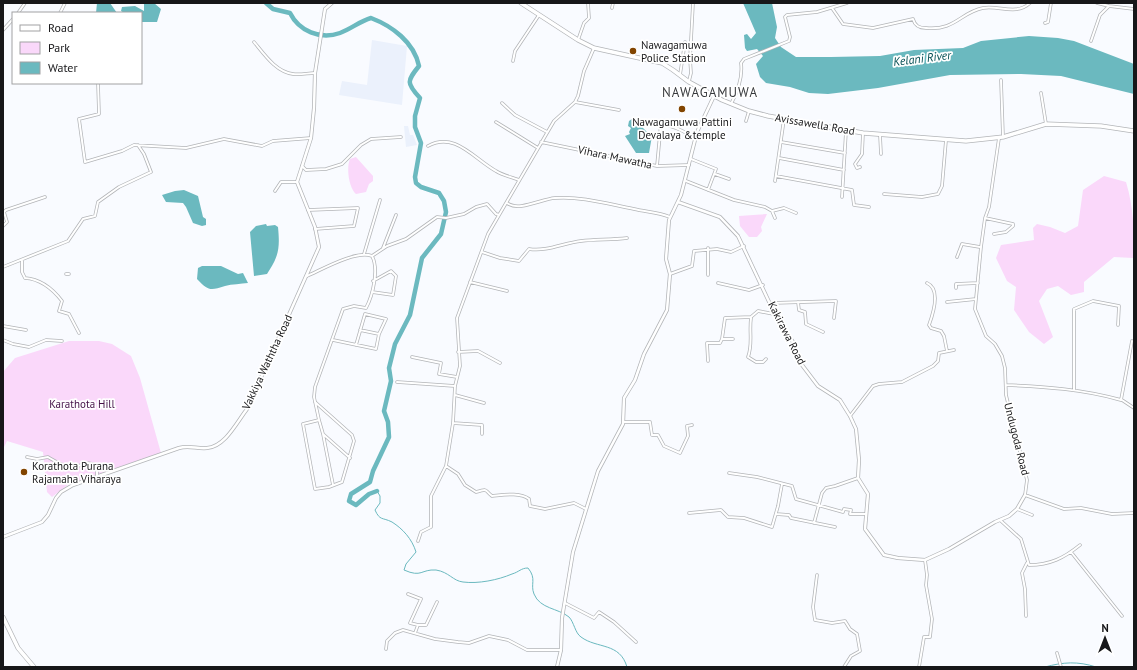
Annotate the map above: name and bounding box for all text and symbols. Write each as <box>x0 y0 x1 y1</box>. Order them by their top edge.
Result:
legend <box>12 12 142 84</box>
text: Road <box>48 20 73 35</box>
place label: Nawagamuwa Police Station <box>641 38 707 65</box>
text: Park <box>48 40 70 55</box>
marker: Nawagamuwa Police Station <box>628 46 638 56</box>
water label: Kelani River <box>892 47 953 69</box>
text: Water <box>48 60 78 75</box>
district label: NAWAGAMUWA <box>662 84 758 101</box>
marker: Nawagamuwa Pattini Devalaya &temple <box>677 104 687 114</box>
street label: Avissawella Road <box>774 110 856 138</box>
place label: Nawagamuwa Pattini Devalaya &temple <box>632 115 732 142</box>
street label: Vihara Mawatha <box>576 142 653 172</box>
street label: Kakirawa Road <box>765 299 809 367</box>
street label: Vakkiya Waththa Road <box>238 312 295 413</box>
park label: Karathota Hill <box>49 397 116 411</box>
street label: Undugoda Road <box>1001 401 1033 477</box>
place label: Korathota Purana Rajamaha Viharaya <box>32 459 121 486</box>
marker: Korathota Purana Rajamaha Viharaya <box>19 467 29 477</box>
north arrow <box>1085 618 1125 658</box>
text: N <box>1101 621 1109 635</box>

